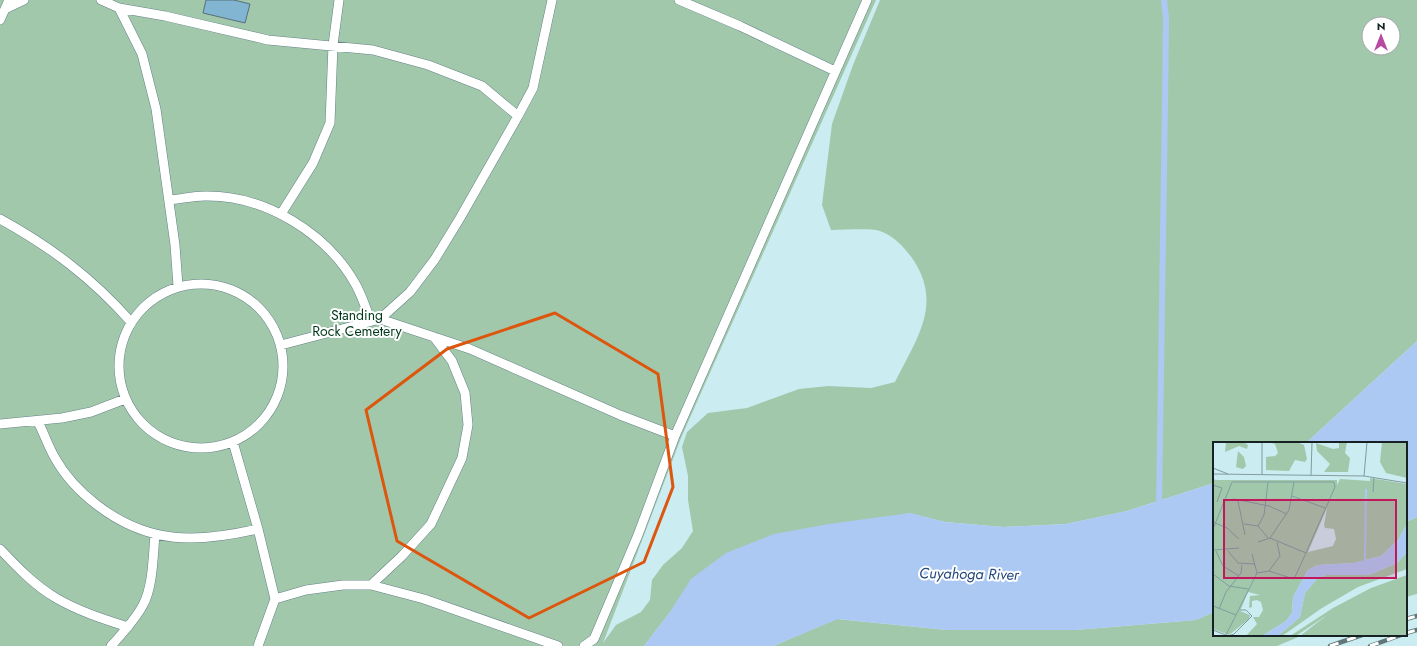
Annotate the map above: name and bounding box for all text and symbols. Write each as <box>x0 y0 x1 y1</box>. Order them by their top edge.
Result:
north arrow <box>1361 16 1401 56</box>
text: N <box>1377 18 1385 34</box>
park label: Standing Rock Cemetery <box>312 305 403 341</box>
inset map <box>1213 442 1407 636</box>
water label: Cuyahoga River <box>919 562 1020 586</box>

